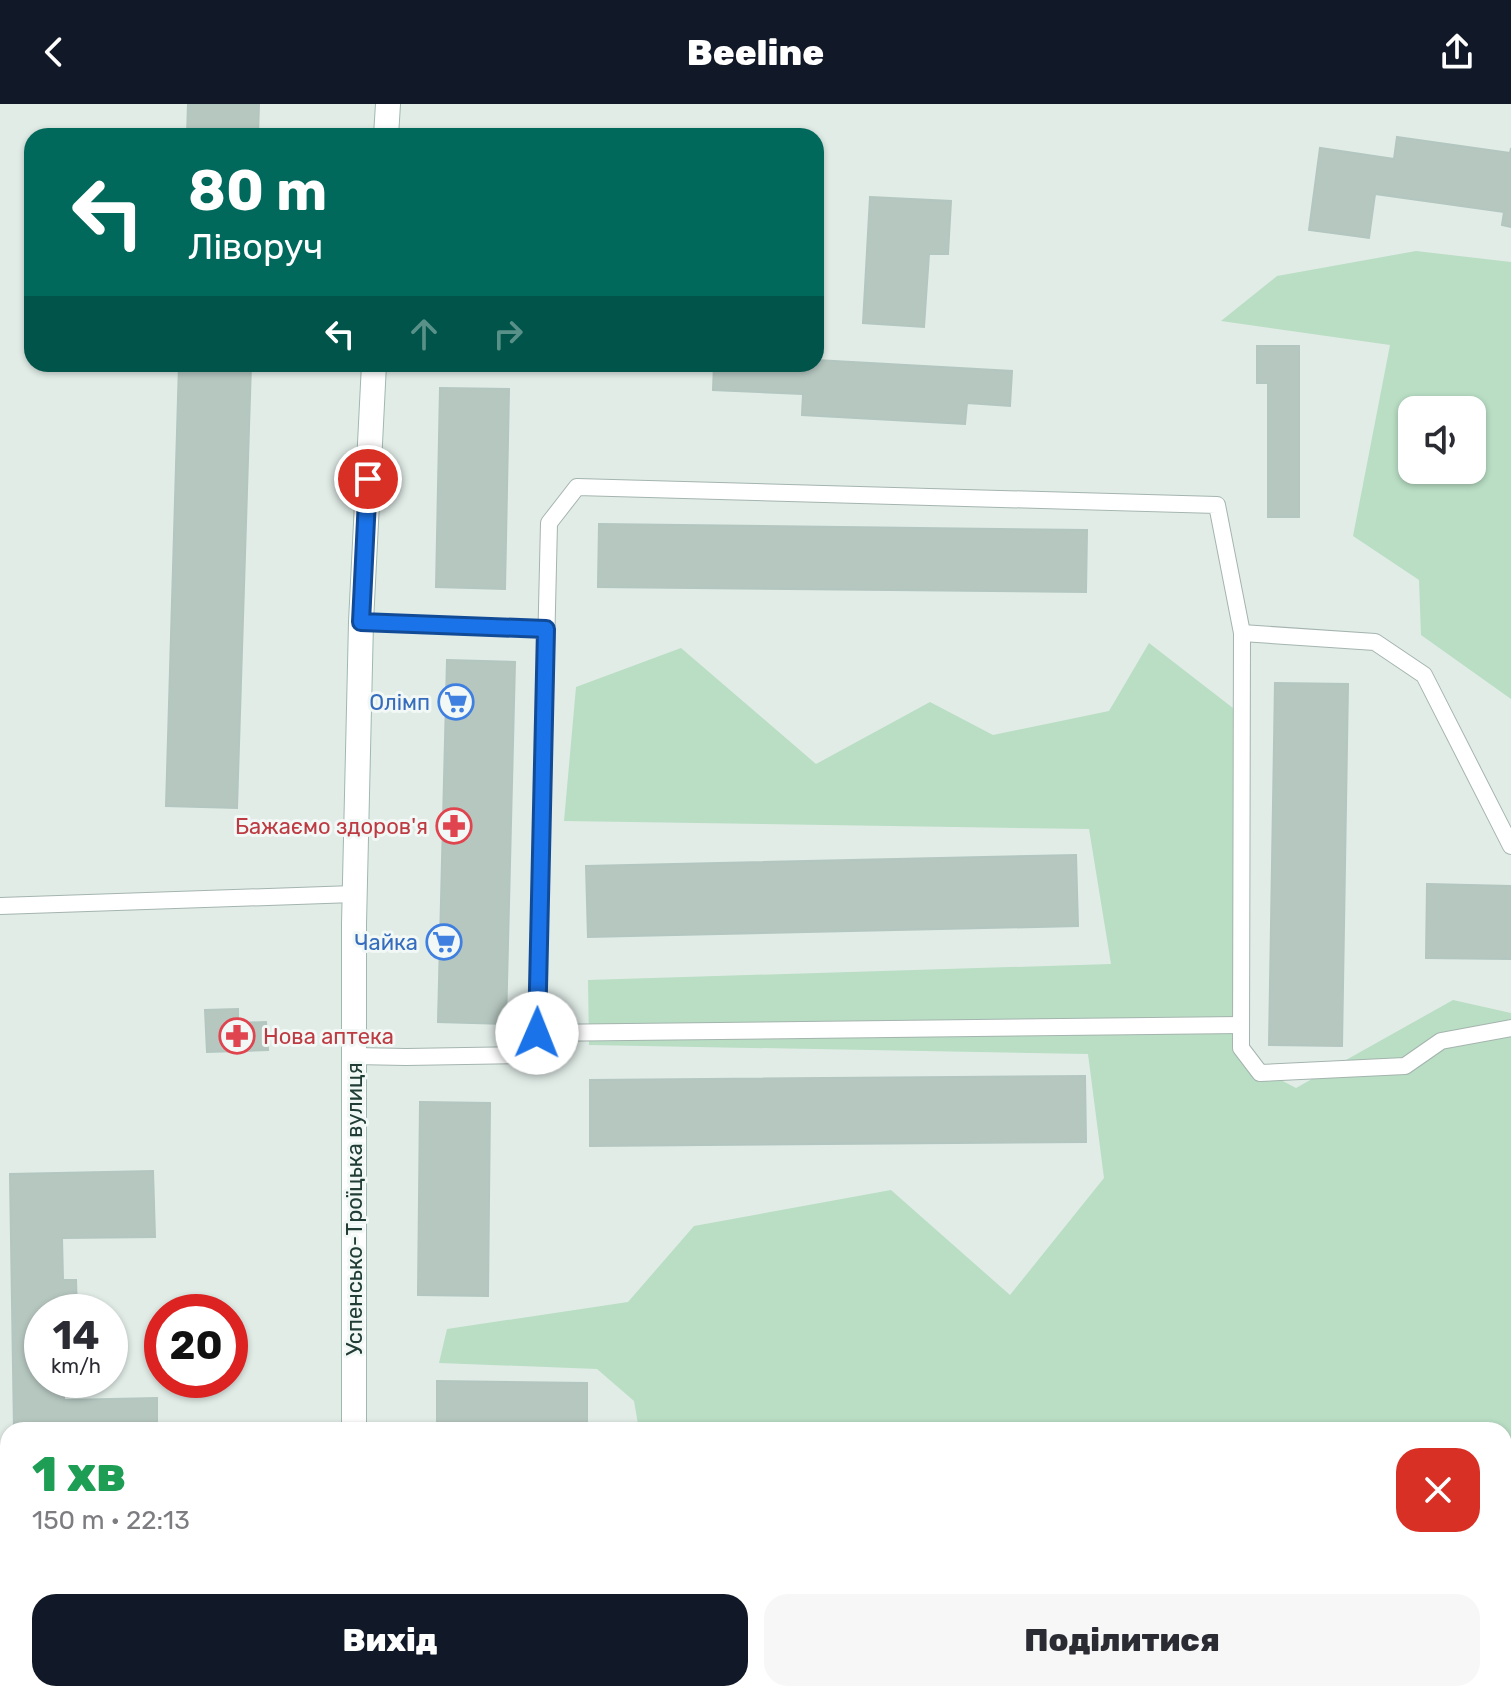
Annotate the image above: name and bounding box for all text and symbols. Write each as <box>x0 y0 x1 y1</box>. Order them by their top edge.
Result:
icon: back <box>32 30 76 74</box>
icon: share <box>1435 30 1479 74</box>
text: Beeline <box>687 31 824 74</box>
text: 80 m <box>188 158 327 224</box>
icon: left <box>56 160 160 264</box>
text: Ліворуч <box>188 225 323 268</box>
icon: left <box>318 312 362 356</box>
icon: ahead <box>402 312 446 356</box>
icon: right <box>486 312 530 356</box>
map controls <box>1398 396 1486 484</box>
button: sound <box>1398 396 1486 484</box>
pin <box>334 445 402 513</box>
icon: arrive <box>346 457 390 501</box>
supermarket icon: Олімп <box>437 683 475 721</box>
place label: Олімп <box>369 689 430 716</box>
pharmacy icon: Бажаємо здоров'я <box>435 807 473 845</box>
place label: Бажаємо здоров'я <box>235 813 428 840</box>
supermarket icon: Чайка <box>425 923 463 961</box>
place label: Чайка <box>354 929 418 956</box>
position arrow <box>495 991 579 1075</box>
pharmacy icon: Нова аптека <box>218 1017 256 1055</box>
place label: Нова аптека <box>263 1023 394 1050</box>
street label: Успенсько-Троїцька вулиця <box>341 1062 368 1356</box>
speed limit sign: 20 <box>144 1294 248 1398</box>
text: 14 <box>52 1312 100 1359</box>
text: km/h <box>51 1354 101 1378</box>
text: 1 хв <box>32 1446 126 1503</box>
button: close <box>1396 1448 1480 1532</box>
text: 150 m · 22:13 <box>32 1505 190 1536</box>
button: Вихід <box>32 1594 748 1686</box>
button: Поділитися <box>764 1594 1480 1686</box>

